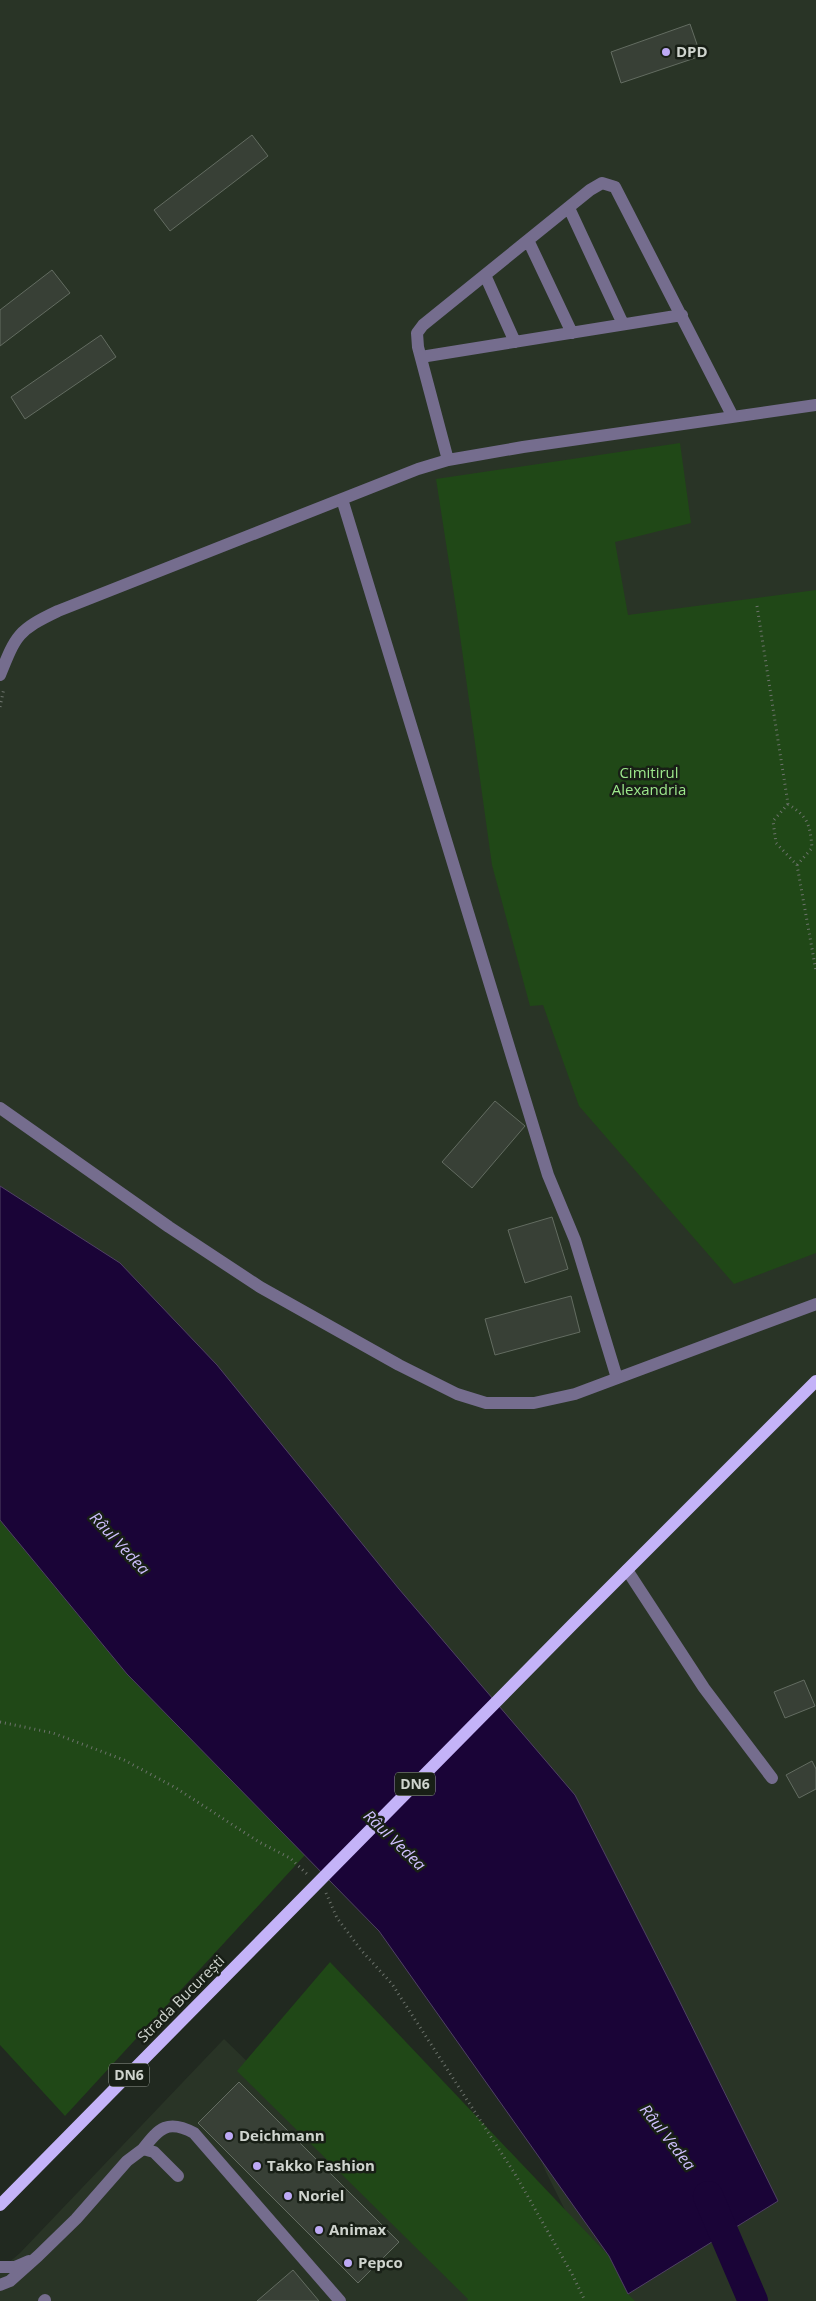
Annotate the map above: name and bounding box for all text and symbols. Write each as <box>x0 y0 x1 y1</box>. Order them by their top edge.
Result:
place label: DPD <box>676 41 708 61</box>
marker: DPD <box>660 46 672 58</box>
park label: Cimitirul Alexandria <box>612 762 686 799</box>
water label: Râul Vedea <box>85 1507 155 1579</box>
road number: DN6 <box>395 1772 435 1796</box>
water label: Râul Vedea <box>359 1805 431 1875</box>
street label: Strada București <box>132 1950 228 2046</box>
road number: DN6 <box>109 2064 149 2086</box>
water label: Râul Vedea <box>635 2099 701 2175</box>
place label: Deichmann <box>239 2125 325 2145</box>
marker: Deichmann <box>223 2130 235 2142</box>
place label: Takko Fashion <box>267 2155 375 2175</box>
marker: Takko Fashion <box>251 2160 263 2172</box>
place label: Noriel <box>298 2185 344 2205</box>
marker: Noriel <box>282 2190 294 2202</box>
place label: Animax <box>329 2219 387 2239</box>
marker: Animax <box>313 2224 325 2236</box>
place label: Pepco <box>358 2252 403 2272</box>
marker: Pepco <box>342 2257 354 2269</box>

